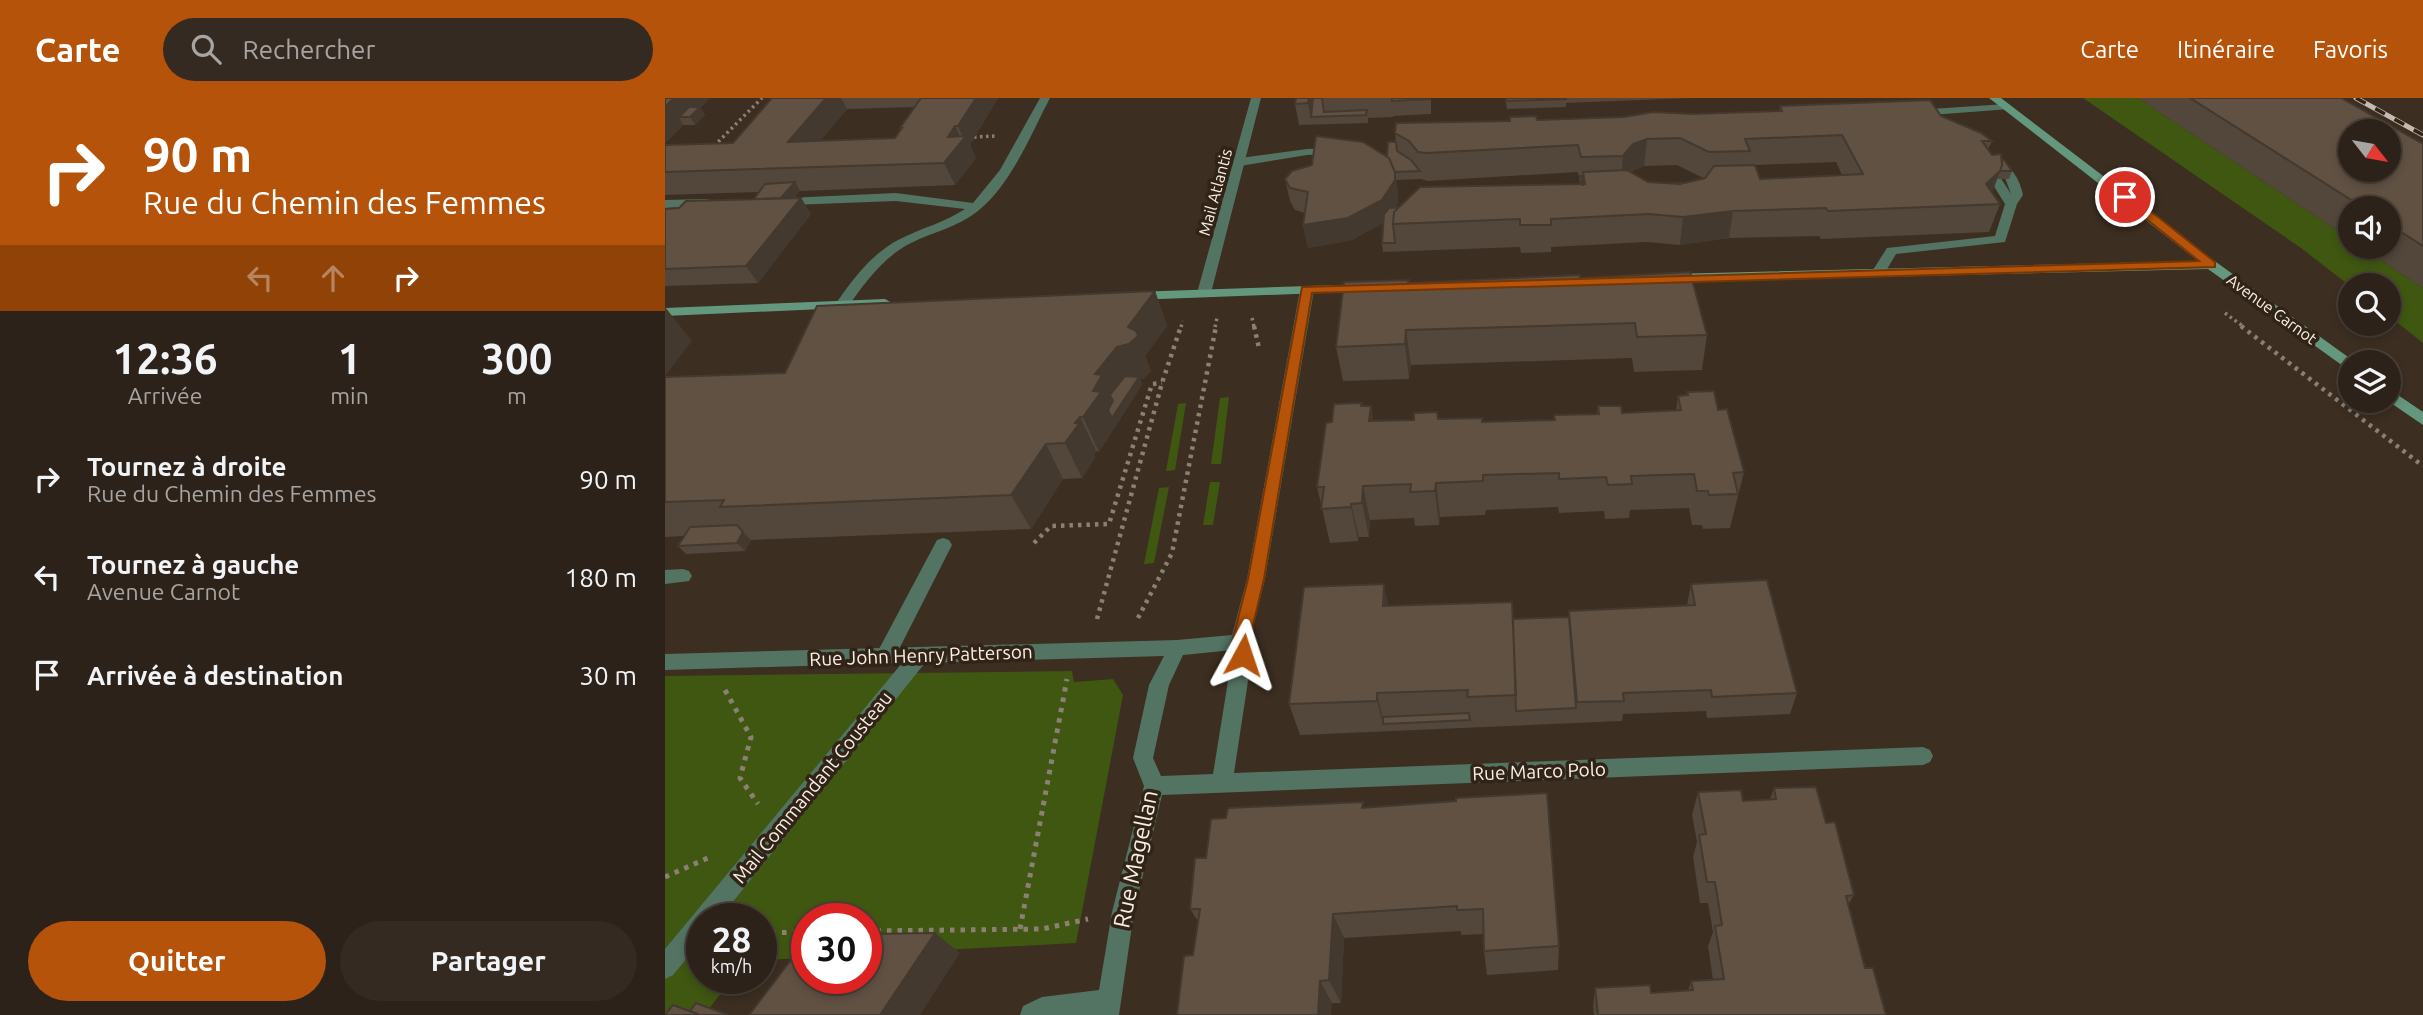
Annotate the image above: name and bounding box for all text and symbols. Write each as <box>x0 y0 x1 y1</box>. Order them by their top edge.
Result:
search box <box>163 18 653 81</box>
icon: search <box>187 30 225 68</box>
text: Carte <box>35 31 121 68</box>
text: Rechercher <box>243 35 375 64</box>
text: Carte <box>2080 36 2139 63</box>
text: Itinéraire <box>2177 36 2275 63</box>
text: Favoris <box>2313 36 2388 63</box>
north arrow <box>2338 119 2401 182</box>
map controls <box>2338 119 2401 413</box>
icon: right <box>28 126 119 217</box>
text: 90 m <box>143 126 252 181</box>
street label: Mail Atlantis <box>1195 147 1235 237</box>
pin <box>2095 167 2155 227</box>
icon: arrive <box>2106 178 2144 216</box>
text: Rue du Chemin des Femmes <box>143 184 546 220</box>
button: sound <box>2338 196 2401 259</box>
icon: left <box>241 259 279 297</box>
icon: ahead <box>314 259 352 297</box>
icon: right <box>387 259 425 297</box>
street label: Avenue Carnot <box>2224 270 2321 348</box>
button: search <box>2338 273 2401 336</box>
text: 12:36 <box>113 335 218 382</box>
text: 1 <box>338 335 361 382</box>
text: 300 <box>481 335 552 382</box>
button: layers <box>2338 350 2401 413</box>
text: Arrivée <box>128 383 202 408</box>
text: min <box>330 383 369 408</box>
text: m <box>507 383 527 408</box>
text: Tournez à droite <box>87 452 286 481</box>
icon: right <box>28 460 66 498</box>
text: 90 m <box>579 465 637 494</box>
text: Rue du Chemin des Femmes <box>87 481 377 506</box>
text: Tournez à gauche <box>87 550 299 579</box>
icon: left <box>28 558 66 596</box>
text: 180 m <box>565 563 637 592</box>
text: Avenue Carnot <box>87 579 240 604</box>
position arrow <box>1206 618 1280 692</box>
street label: Rue John Henry Patterson <box>809 640 1033 670</box>
icon: arrive <box>28 656 66 694</box>
text: Arrivée à destination <box>87 661 343 690</box>
text: 30 m <box>579 661 637 690</box>
street label: Mail Commandant Cousteau <box>728 687 896 887</box>
street label: Rue Marco Polo <box>1472 758 1606 784</box>
street label: Rue Magellan <box>1108 788 1162 930</box>
speed limit sign: 30 <box>791 903 882 994</box>
text: 28 <box>712 919 751 959</box>
button: Quitter <box>28 921 326 1001</box>
button: Partager <box>340 921 637 1001</box>
text: km/h <box>711 956 752 976</box>

